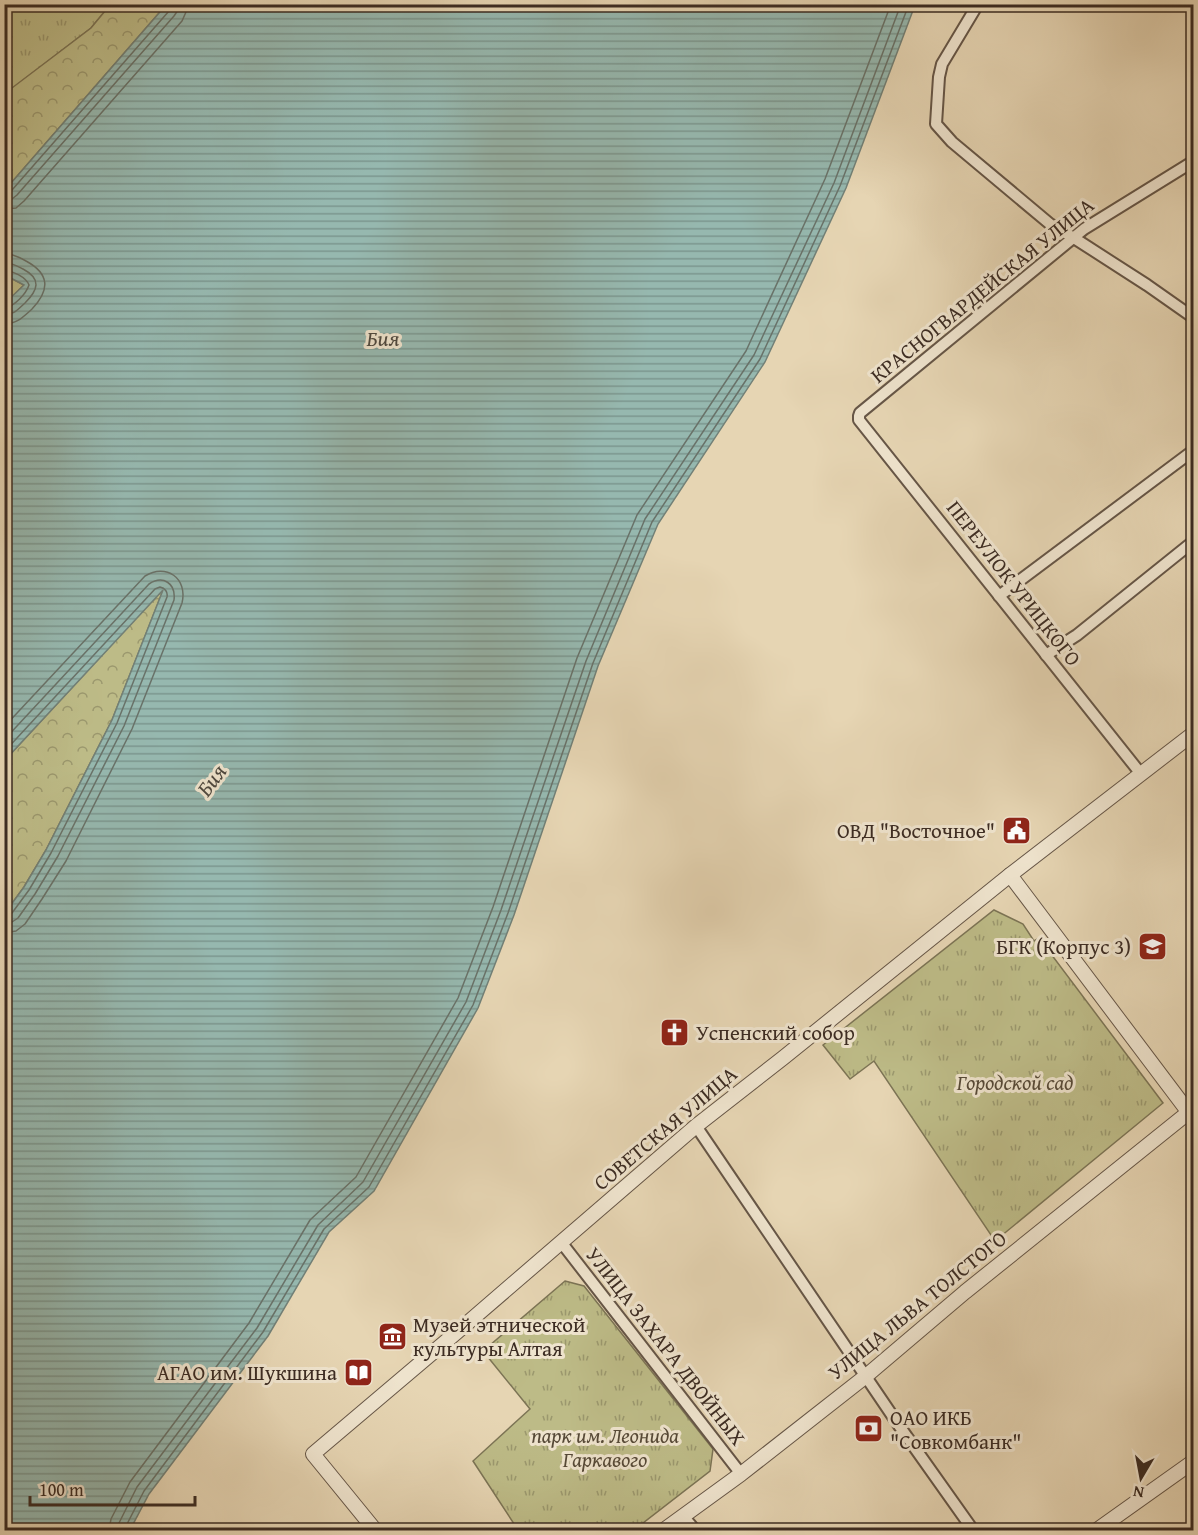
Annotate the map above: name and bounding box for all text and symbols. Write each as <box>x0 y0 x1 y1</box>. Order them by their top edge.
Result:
street label: КРАСНОГВАРДЕЙСКАЯ УЛИЦА <box>863 190 1101 390</box>
water label: Бия <box>366 322 400 354</box>
street label: ПЕРЕУЛОК УРИЦКОГО <box>939 494 1089 672</box>
water label: Бия <box>188 757 234 803</box>
public building icon: ОВД "Восточное" <box>1000 814 1032 846</box>
place label: ОВД "Восточное" <box>837 815 995 846</box>
school or university icon: БГК (Корпус 3) <box>1136 930 1168 962</box>
place label: БГК (Корпус 3) <box>996 931 1131 962</box>
church icon: Успенский собор <box>659 1016 691 1048</box>
place label: Успенский собор <box>696 1017 855 1048</box>
street label: СОВЕТСКАЯ УЛИЦА <box>586 1058 744 1197</box>
park label: Городской сад <box>956 1067 1073 1098</box>
street label: УЛИЦА ЛЬВА ТОЛСТОГО <box>821 1223 1013 1387</box>
street label: УЛИЦА ЗАХАРА ДВОЙНЫХ <box>578 1240 754 1452</box>
place label: Музей этнической культуры Алтая <box>413 1309 586 1364</box>
museum icon: Музей этнической культуры Алтая <box>376 1320 408 1352</box>
library icon: АГАО им. Шукшина <box>342 1356 374 1388</box>
place label: АГАО им. Шукшина <box>157 1357 337 1388</box>
place label: ОАО ИКБ "Совкомбанк" <box>890 1402 1021 1457</box>
bank icon: ОАО ИКБ "Совкомбанк" <box>853 1413 885 1445</box>
park label: парк им. Леонида Гаркавого <box>531 1420 679 1475</box>
north arrow <box>1111 1448 1171 1508</box>
scale bar <box>30 1469 195 1507</box>
text: 100 m <box>39 1476 84 1503</box>
text: N <box>1131 1480 1146 1506</box>

